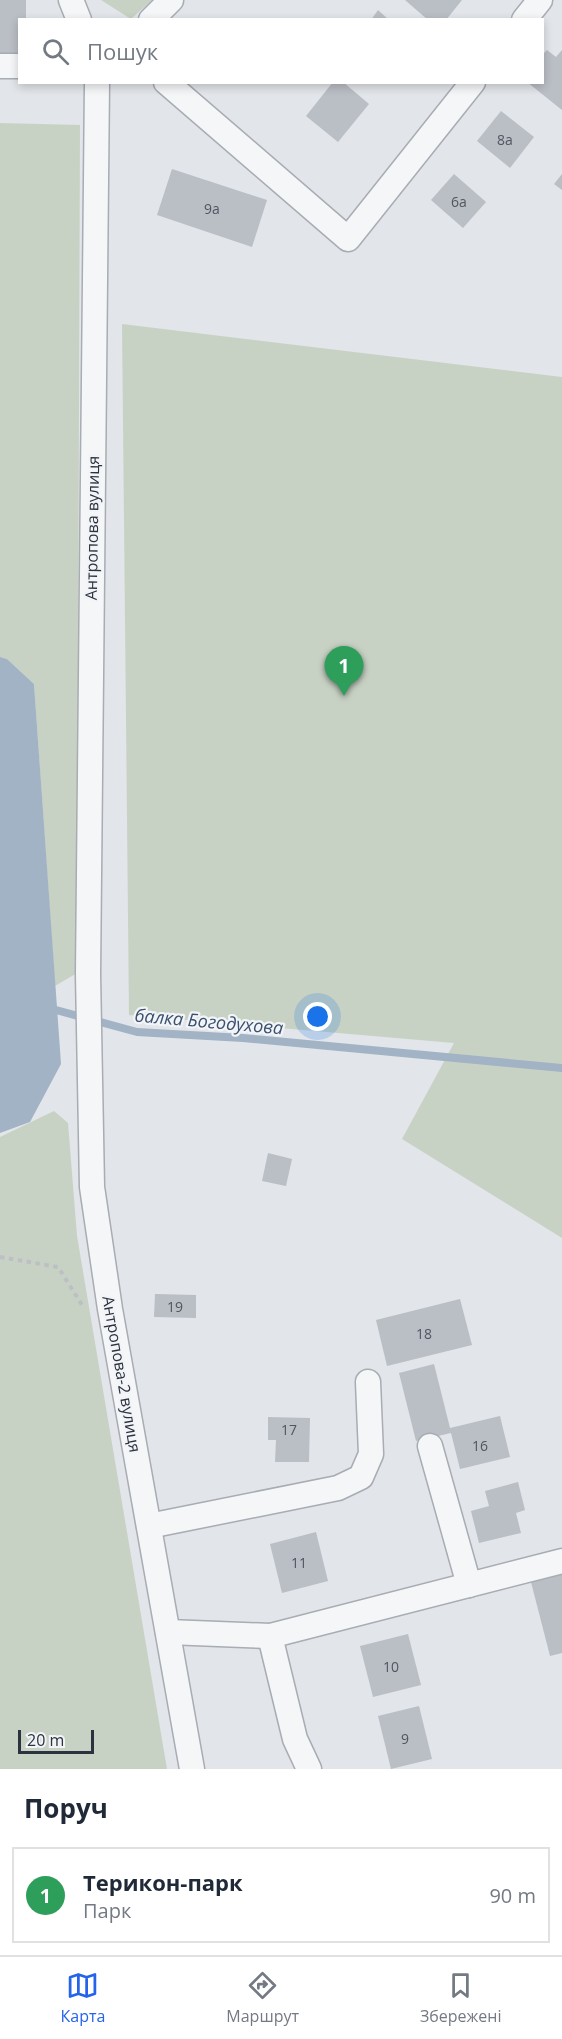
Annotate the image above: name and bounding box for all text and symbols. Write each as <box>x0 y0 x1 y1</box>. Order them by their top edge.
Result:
search box <box>18 18 544 84</box>
icon: search <box>39 35 72 68</box>
text: Пошук <box>87 36 158 66</box>
house number: 8а <box>497 130 513 149</box>
house number: 6а <box>451 192 467 211</box>
house number: 9а <box>204 199 220 218</box>
street label: Антропова вулиця <box>80 456 104 600</box>
pin: 1 <box>324 646 364 696</box>
your location <box>303 1002 332 1031</box>
water label: балка Богодухова <box>134 1003 284 1039</box>
street label: Антропова-2 вулиця <box>97 1294 147 1454</box>
house number: 19 <box>167 1297 183 1316</box>
house number: 18 <box>416 1324 432 1343</box>
house number: 17 <box>281 1420 297 1439</box>
house number: 16 <box>472 1436 488 1455</box>
house number: 11 <box>291 1553 307 1572</box>
house number: 10 <box>383 1657 399 1676</box>
scale bar <box>18 1727 94 1754</box>
text: 20 m <box>27 1729 64 1751</box>
house number: 9 <box>401 1729 409 1748</box>
text: Поруч <box>24 1790 108 1826</box>
text: Терикон-парк <box>83 1867 243 1897</box>
text: 1 <box>40 1882 51 1909</box>
text: 90 m <box>489 1882 536 1909</box>
text: Парк <box>83 1897 131 1924</box>
tab: Карта <box>60 1969 105 2027</box>
tab: Маршрут <box>226 1969 299 2027</box>
tab: Збережені <box>420 1969 501 2027</box>

